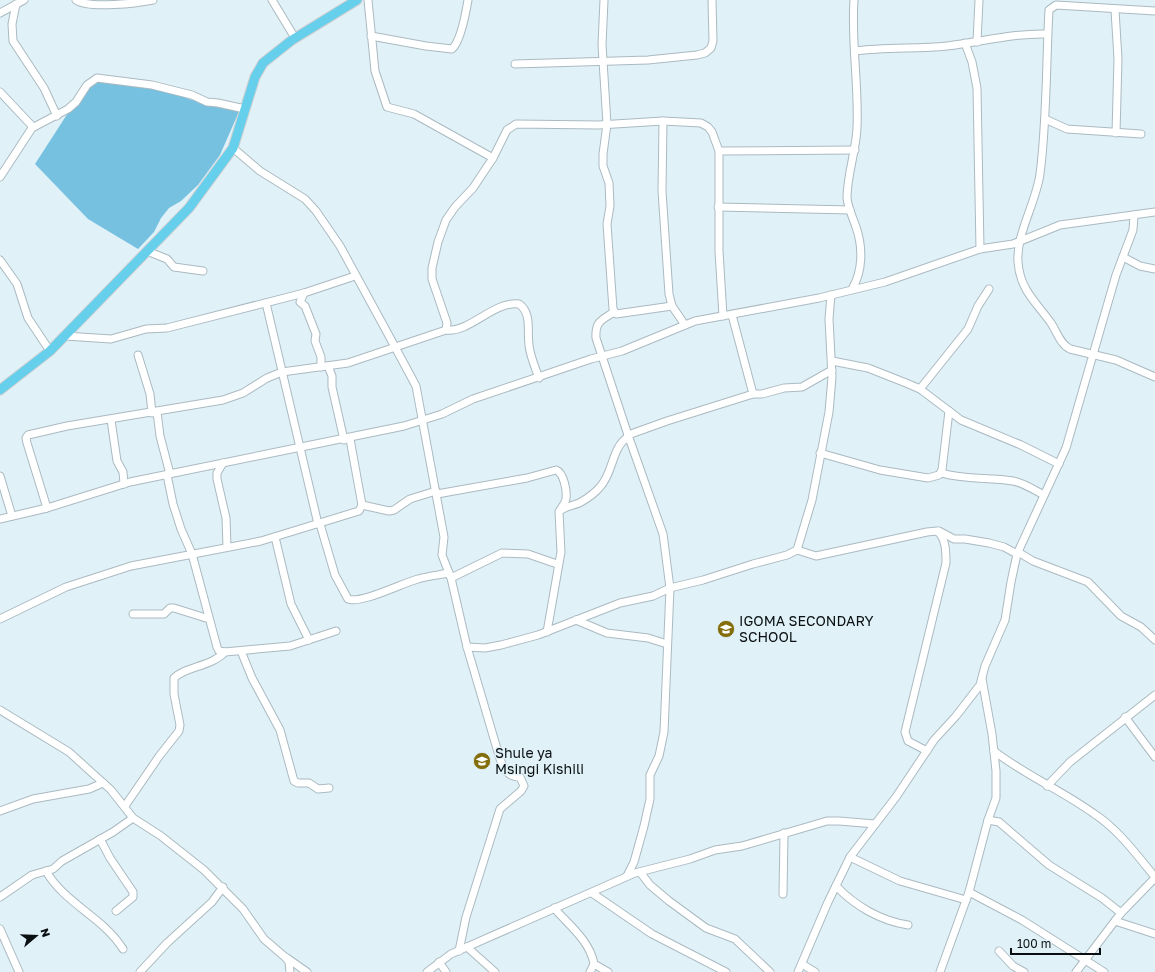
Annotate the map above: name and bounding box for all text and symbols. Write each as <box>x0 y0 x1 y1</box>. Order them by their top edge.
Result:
place label: IGOMA SECONDARY SCHOOL <box>739 612 873 645</box>
school or university icon: IGOMA SECONDARY SCHOOL <box>716 619 736 639</box>
place label: Shule ya Msingi Kishili <box>495 744 584 777</box>
school or university icon: Shule ya Msingi Kishili <box>472 751 492 771</box>
north arrow <box>16 916 56 956</box>
text: N <box>38 927 53 939</box>
scale bar <box>1011 930 1100 956</box>
text: 100 m <box>1017 936 1051 951</box>

